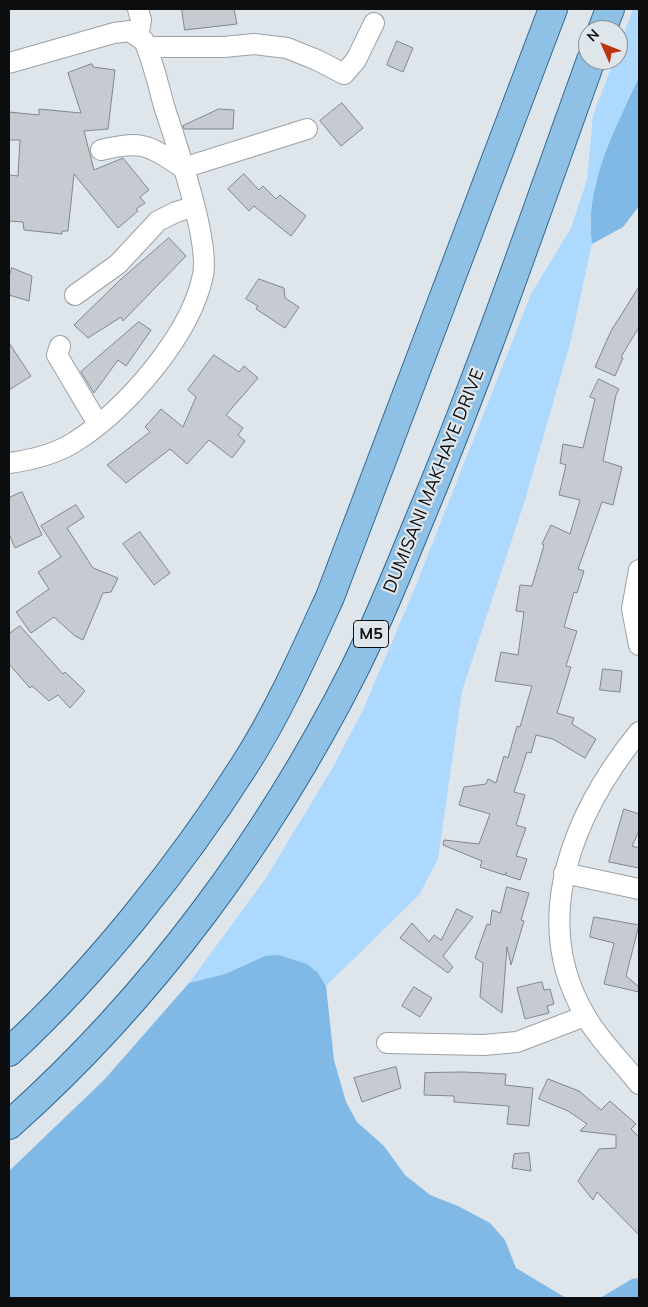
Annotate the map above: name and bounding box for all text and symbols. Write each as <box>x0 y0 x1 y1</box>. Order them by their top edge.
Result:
north arrow <box>578 20 628 70</box>
text: N <box>583 25 603 45</box>
street label: DUMISANI MAKHAYE DRIVE <box>379 366 489 596</box>
road number: M5 <box>354 620 388 648</box>

